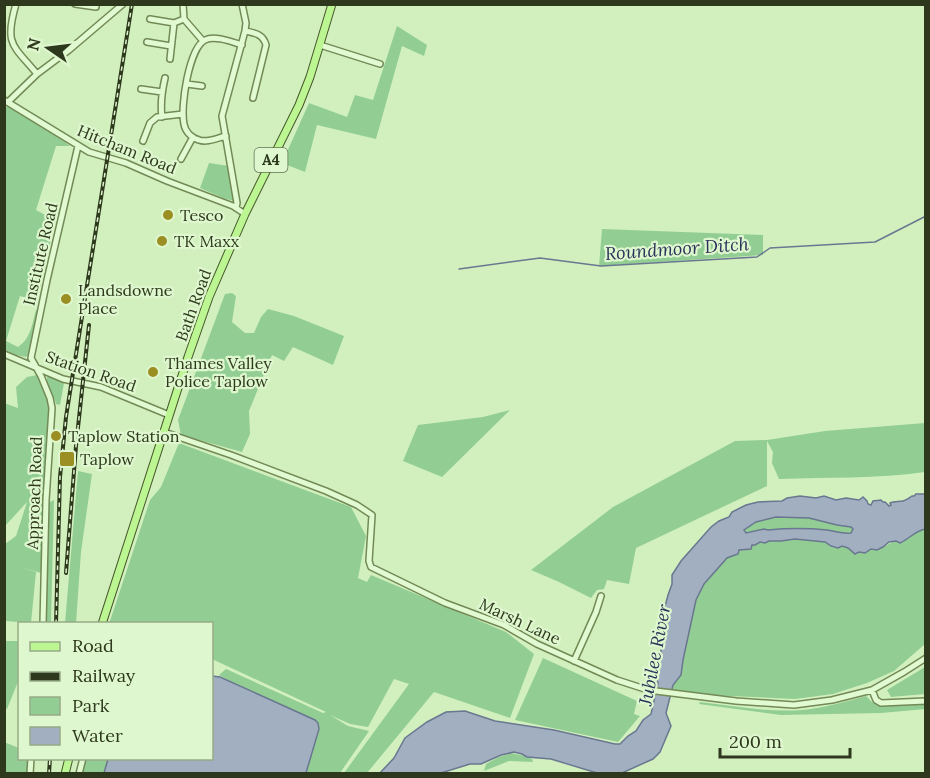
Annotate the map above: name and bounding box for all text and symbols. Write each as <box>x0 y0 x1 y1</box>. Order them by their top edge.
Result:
north arrow <box>18 18 78 78</box>
text: N <box>22 36 45 53</box>
street label: Hitcham Road <box>74 120 180 178</box>
road number: A4 <box>254 148 288 172</box>
street label: Institute Road <box>18 200 62 308</box>
place label: Tesco <box>180 205 223 225</box>
marker: Tesco <box>161 208 175 222</box>
place label: TK Maxx <box>174 231 240 251</box>
water label: Roundmoor Ditch <box>604 232 750 265</box>
marker: TK Maxx <box>155 234 169 248</box>
street label: Bath Road <box>171 266 215 344</box>
place label: Landsdowne Place <box>78 280 173 318</box>
marker: Landsdowne Place <box>59 292 73 306</box>
street label: Station Road <box>43 346 139 396</box>
place label: Thames Valley Police Taplow <box>165 353 272 391</box>
marker: Thames Valley Police Taplow <box>146 365 160 379</box>
place label: Taplow Station <box>68 426 180 446</box>
marker: Taplow Station <box>49 429 63 443</box>
street label: Approach Road <box>22 436 46 551</box>
place label: Taplow <box>80 449 134 469</box>
marker: Taplow <box>58 450 76 468</box>
street label: Marsh Lane <box>476 593 564 649</box>
water label: Jubilee River <box>633 602 676 708</box>
legend <box>18 622 213 760</box>
text: Road <box>72 634 114 657</box>
text: Railway <box>72 664 136 687</box>
text: Park <box>72 694 110 717</box>
scale bar <box>720 721 850 759</box>
text: Water <box>72 724 123 747</box>
text: 200 m <box>729 730 782 753</box>

